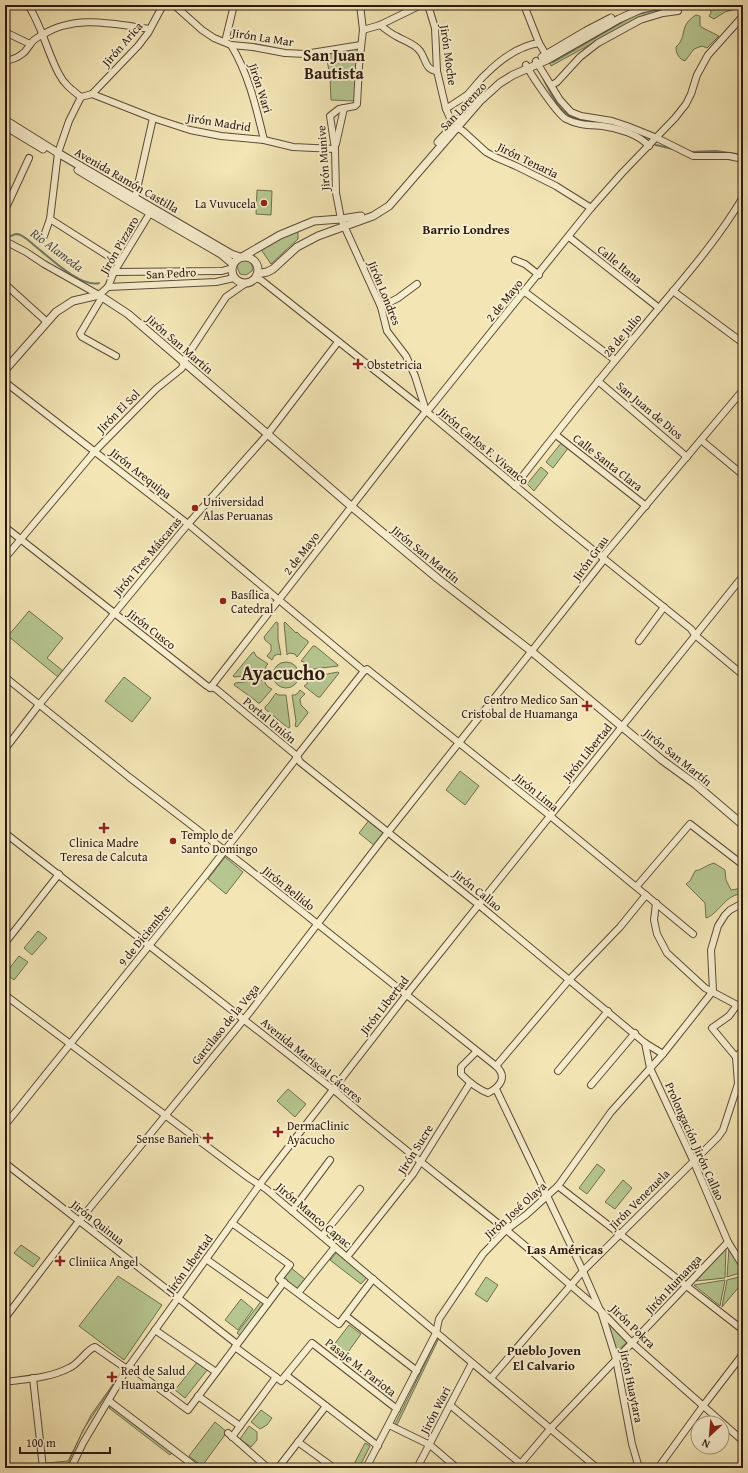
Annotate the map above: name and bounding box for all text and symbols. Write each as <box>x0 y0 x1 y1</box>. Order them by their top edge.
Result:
street label: Jirón Arica <box>96 18 146 72</box>
street label: Jirón Moche <box>436 22 462 87</box>
street label: Jirón La Mar <box>229 23 295 50</box>
district label: San Juan Bautista <box>303 43 366 85</box>
street label: Jirón Wari <box>244 59 277 116</box>
street label: San Lorenzo <box>436 78 490 134</box>
street label: Jirón Madrid <box>184 108 253 136</box>
street label: Jirón Munive <box>312 124 334 193</box>
street label: Jirón Tenaria <box>493 137 562 182</box>
street label: Avenida Ramón Castilla <box>72 143 182 217</box>
place label: La Vuvucela <box>195 195 256 212</box>
marker: La Vuvucela <box>259 198 269 208</box>
street label: Jirón Pizzaro <box>95 213 142 279</box>
district label: Barrio Londres <box>422 220 510 239</box>
water label: Rio Alameda <box>26 223 88 276</box>
street label: Calle Itana <box>594 241 646 288</box>
street label: Jirón Londres <box>364 256 406 328</box>
street label: San Pedro <box>145 263 197 283</box>
street label: 2 de Mayo <box>482 275 526 325</box>
street label: Jirón San Martín <box>141 309 217 378</box>
street label: 28 de Julio <box>599 310 645 360</box>
place label: Obstetricia <box>367 356 422 373</box>
marker: Obstetricia <box>352 358 364 370</box>
street label: San Juan de Dios <box>613 377 687 443</box>
street label: Jirón El Sol <box>91 385 144 438</box>
street label: Jirón Carlos F. Vivanco <box>434 402 533 489</box>
street label: Calle Santa Clara <box>570 429 647 495</box>
street label: Jirón Arequipa <box>105 442 175 503</box>
place label: Universidad Alas Peruanas <box>203 493 273 524</box>
marker: Universidad Alas Peruanas <box>190 503 200 513</box>
street label: Jirón Tres Máscaras <box>107 513 185 601</box>
street label: Jirón San Martín <box>387 520 464 587</box>
street label: 2 de Mayo <box>279 528 323 578</box>
street label: Jirón Grau <box>567 532 612 586</box>
place label: Basílica Catedral <box>231 586 274 617</box>
marker: Basílica Catedral <box>218 596 228 606</box>
street label: Jirón Cusco <box>123 604 180 653</box>
district label: Ayacucho <box>241 658 325 687</box>
place label: Centro Medico San Cristobal de Huamanga <box>461 691 578 722</box>
street label: Portal Unión <box>240 693 300 747</box>
marker: Centro Medico San Cristobal de Huamanga <box>581 700 593 712</box>
street label: Jirón Libertad <box>557 719 616 786</box>
street label: Jirón San Martín <box>639 723 716 790</box>
street label: Jirón Lima <box>510 768 563 815</box>
marker: Clinica Madre Teresa de Calcuta <box>98 822 110 834</box>
place label: Templo de Santo Domingo <box>181 826 258 857</box>
place label: Clinica Madre Teresa de Calcuta <box>60 834 148 865</box>
marker: Templo de Santo Domingo <box>168 836 178 846</box>
street label: Jirón Bellido <box>258 860 319 914</box>
street label: Jirón Callao <box>448 864 506 915</box>
street label: 9 de Diciembre <box>114 900 174 969</box>
street label: Jirón Libertad <box>355 972 413 1039</box>
street label: Garcilaso de la Vega <box>187 980 263 1068</box>
street label: Avenida Mariscal Cáceres <box>257 1014 367 1107</box>
street label: Prolongación Jirón Callao <box>661 1079 729 1203</box>
place label: DermaClinic Ayacucho <box>287 1117 350 1148</box>
street label: Jirón Sucre <box>392 1121 437 1179</box>
marker: DermaClinic Ayacucho <box>272 1126 284 1138</box>
place label: Sense Baneh <box>136 1130 199 1147</box>
marker: Sense Baneh <box>202 1132 214 1144</box>
street label: Jirón Venezuela <box>604 1165 673 1234</box>
street label: Jirón Manco Capac <box>271 1177 356 1252</box>
street label: Jirón José Olaya <box>479 1177 550 1244</box>
street label: Jirón Quinua <box>66 1194 129 1248</box>
street label: Jirón Libertad <box>160 1230 217 1299</box>
district label: Las Américas <box>527 1240 603 1259</box>
street label: Jirón Humanga <box>640 1250 705 1319</box>
place label: Cliniica Angel <box>69 1253 139 1270</box>
marker: Cliniica Angel <box>54 1255 66 1267</box>
street label: Jirón Pokra <box>605 1299 660 1352</box>
street label: Pasaje M. Pariota <box>322 1334 400 1400</box>
district label: Pueblo Joven El Calvario <box>507 1341 581 1375</box>
street label: Jirón Huaytara <box>616 1346 648 1424</box>
place label: Red de Salud Huamanga <box>121 1362 186 1393</box>
marker: Red de Salud Huamanga <box>106 1371 118 1383</box>
street label: Jirón Wari <box>415 1383 455 1439</box>
north arrow <box>690 1415 730 1455</box>
scale bar <box>20 1429 110 1455</box>
text: 100 m <box>26 1434 56 1451</box>
text: N <box>698 1435 712 1453</box>

